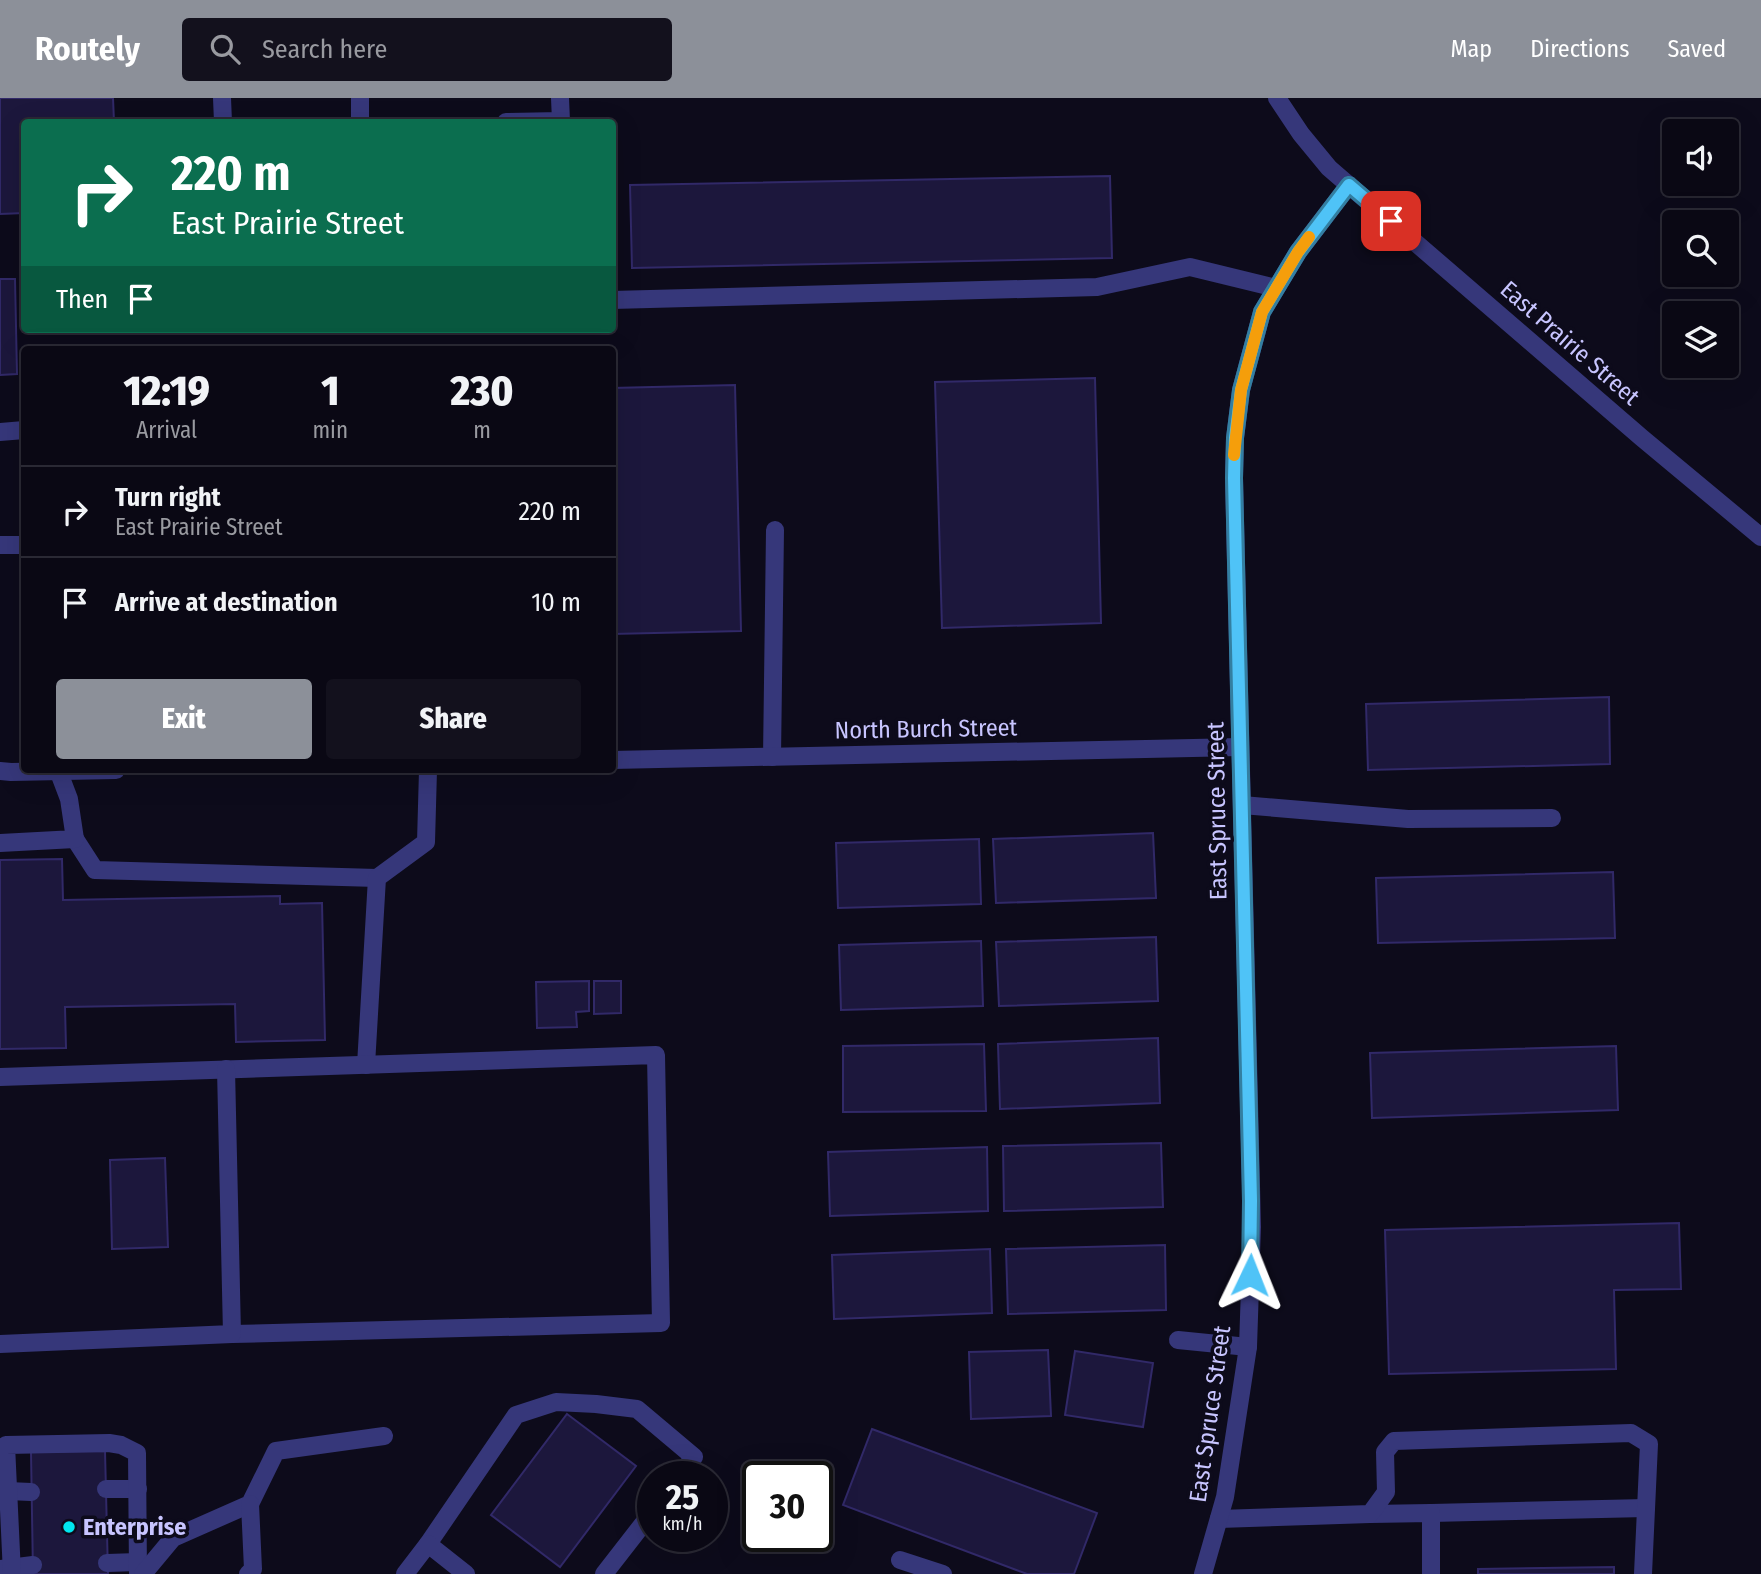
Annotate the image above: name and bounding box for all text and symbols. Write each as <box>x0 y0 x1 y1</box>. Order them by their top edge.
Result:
search box <box>182 18 672 81</box>
text: Routely <box>35 29 140 69</box>
icon: search <box>206 30 244 68</box>
text: Search here <box>262 34 387 65</box>
text: Map <box>1451 35 1492 63</box>
text: Directions <box>1530 35 1629 63</box>
text: Saved <box>1667 35 1726 63</box>
map controls <box>1662 119 1739 378</box>
button: sound <box>1662 119 1739 196</box>
text: 220 m <box>171 144 291 203</box>
icon: right <box>56 147 147 238</box>
pin <box>1361 191 1421 251</box>
icon: arrive <box>1372 202 1410 240</box>
text: East Prairie Street <box>171 204 404 242</box>
button: search <box>1662 210 1739 287</box>
street label: East Prairie Street <box>1495 275 1645 411</box>
icon: arrive <box>122 280 160 318</box>
text: Then <box>56 284 108 315</box>
button: layers <box>1662 301 1739 378</box>
text: 12:19 <box>123 366 210 416</box>
text: 1 <box>321 366 339 416</box>
text: 230 <box>450 366 514 416</box>
text: Arrival <box>136 416 197 444</box>
text: min <box>312 416 348 444</box>
text: m <box>473 416 491 444</box>
text: Turn right <box>115 482 221 513</box>
icon: right <box>56 493 94 531</box>
text: 220 m <box>518 496 581 527</box>
text: East Prairie Street <box>115 513 282 541</box>
icon: arrive <box>56 584 94 622</box>
text: Arrive at destination <box>115 587 338 618</box>
text: 10 m <box>531 587 581 618</box>
button: Exit <box>56 679 312 759</box>
button: Share <box>326 679 581 759</box>
street label: North Burch Street <box>834 713 1018 745</box>
street label: East Spruce Street <box>1201 722 1233 900</box>
position arrow <box>1213 1238 1287 1312</box>
street label: East Spruce Street <box>1184 1324 1236 1504</box>
speed limit sign: 30 <box>742 1461 833 1552</box>
text: 25 <box>666 1476 699 1518</box>
place label: Enterprise <box>83 1513 186 1541</box>
text: km/h <box>662 1513 703 1535</box>
marker: Enterprise <box>61 1519 77 1535</box>

